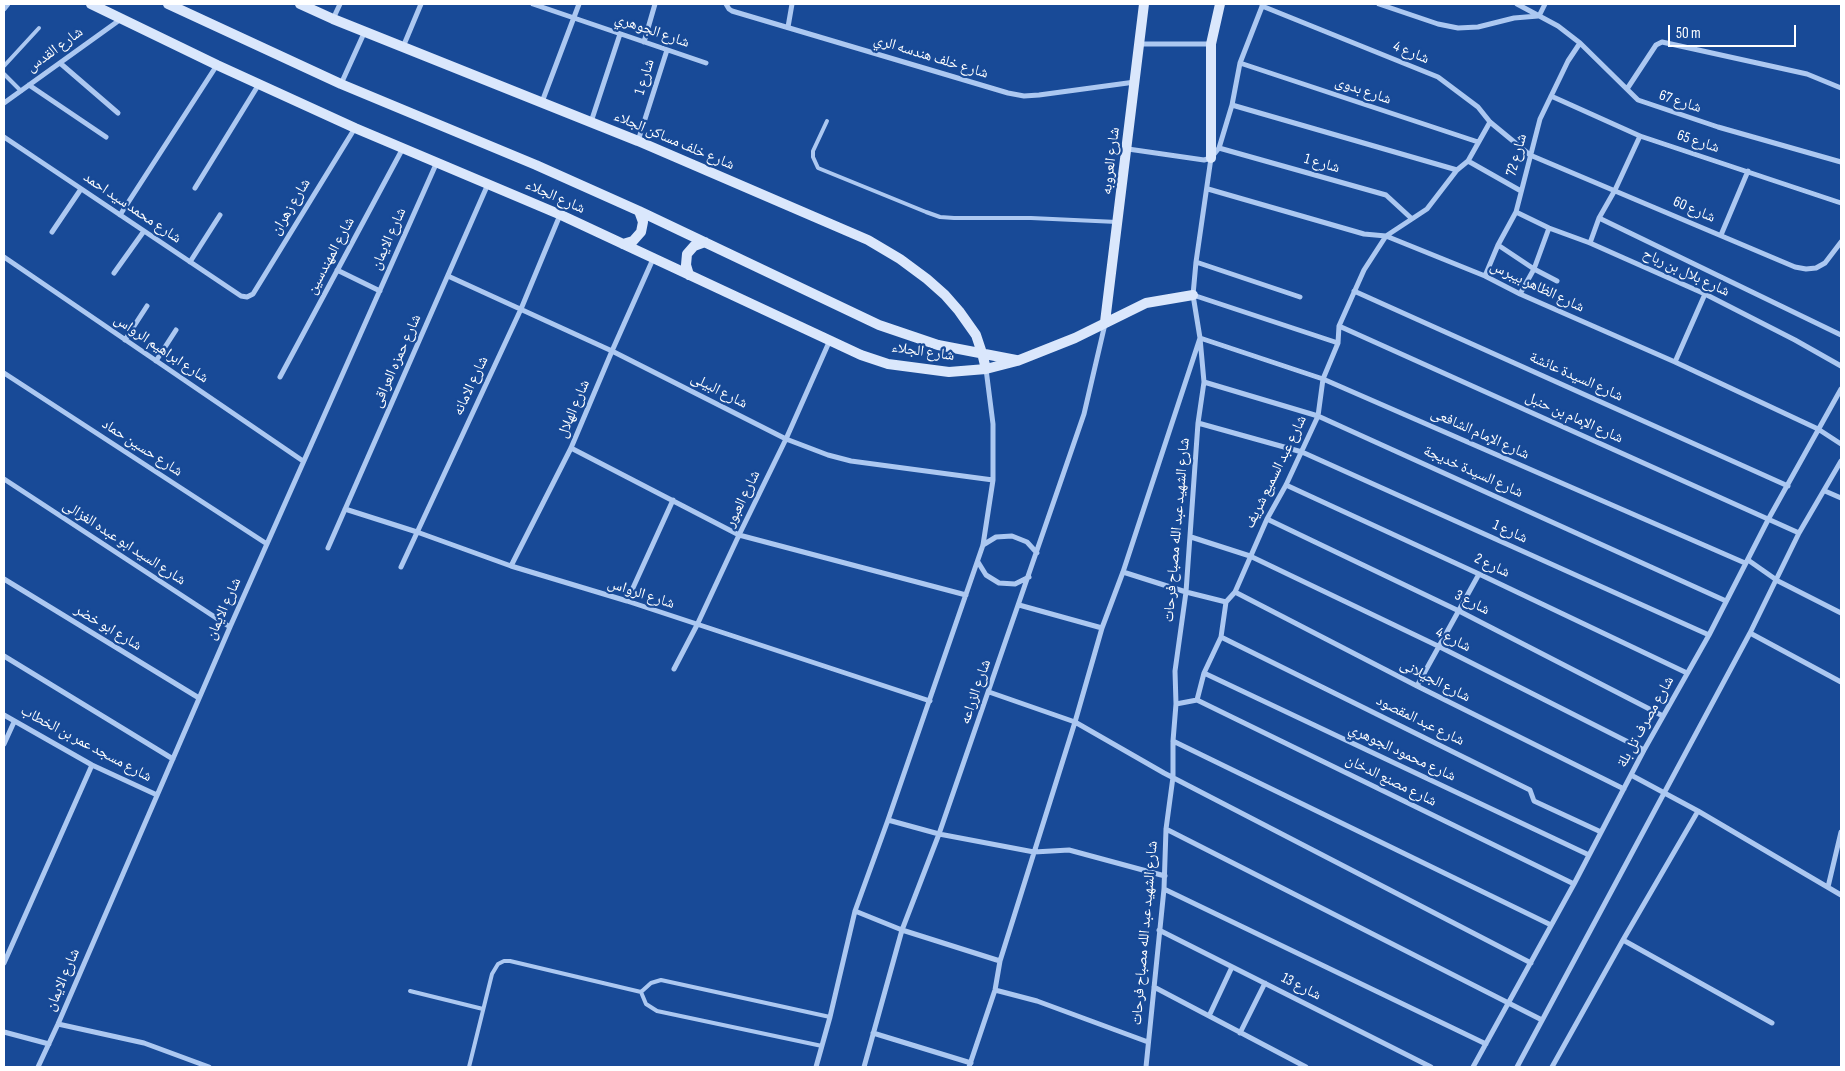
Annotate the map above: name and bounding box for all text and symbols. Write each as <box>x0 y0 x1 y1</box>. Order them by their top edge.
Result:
street label: شارع الجوهري <box>612 10 692 52</box>
scale bar <box>1670 15 1798 47</box>
street label: شارع القدس <box>23 23 87 77</box>
text: 50 m <box>1676 24 1701 43</box>
street label: شارع خلف هندسه الري <box>871 31 991 83</box>
street label: شارع 4 <box>1390 38 1432 68</box>
street label: شارع 1 <box>631 57 659 97</box>
street label: شارع بدوى <box>1332 73 1394 109</box>
street label: شارع 67 <box>1657 87 1703 117</box>
street label: شارع خلف مساكن الجلاء <box>611 107 737 175</box>
street label: شارع العروبه <box>1098 126 1124 196</box>
street label: شارع 65 <box>1675 127 1721 157</box>
street label: شارع 72 <box>1503 132 1531 178</box>
street label: شارع 1 <box>1302 150 1342 178</box>
street label: شارع محمد سيد احمد <box>79 168 185 248</box>
street label: شارع زهران <box>267 175 315 239</box>
street label: شارع الجلاء <box>522 176 588 218</box>
street label: شارع 60 <box>1670 193 1718 227</box>
street label: شارع الايمان <box>367 205 411 273</box>
street label: شارع المهندسين <box>303 214 359 298</box>
street label: شارع بلال بن رباح <box>1640 245 1732 301</box>
street label: شارع الظاهر بيبرس <box>1487 257 1587 317</box>
street label: شارع ابراهيم الرواس <box>110 311 212 387</box>
street label: شارع حمزه العراقى <box>368 311 426 411</box>
street label: شارع الجلاء <box>890 339 956 365</box>
street label: شارع السيدة عائشة <box>1526 348 1626 406</box>
street label: شارع الامانه <box>449 353 493 419</box>
street label: شارع البيلى <box>688 369 750 413</box>
street label: شارع الهلال <box>554 377 594 441</box>
street label: شارع الإمام بن حنبل <box>1522 388 1626 448</box>
street label: شارع الإمام الشافعى <box>1428 404 1532 464</box>
street label: شارع عبد السميع شريف <box>1241 413 1311 531</box>
street label: شارع حسين حماد <box>98 415 186 481</box>
street label: شارع الشهيد عبد الله مصباح فرحات <box>1160 437 1194 623</box>
street label: شارع السيدة خديجة <box>1420 442 1526 502</box>
street label: شارع العبور <box>722 468 764 530</box>
street label: شارع السيد ابو عبده الغزالى <box>59 496 189 590</box>
street label: شارع 1 <box>1490 516 1530 548</box>
street label: شارع 2 <box>1471 550 1513 582</box>
street label: شارع الايمان <box>202 575 246 643</box>
street label: شارع الرواس <box>605 575 677 613</box>
street label: شارع 3 <box>1451 587 1493 619</box>
street label: شارع ابو خضر <box>71 601 145 655</box>
street label: شارع 4 <box>1432 624 1474 656</box>
street label: شارع الجيلانى <box>1397 656 1473 706</box>
street label: شارع الزراعه <box>957 657 995 727</box>
street label: شارع مصرف تل بلة <box>1614 673 1678 771</box>
street label: شارع عبد المقصود <box>1373 692 1467 750</box>
street label: شارع مسجد عمر بن الخطاب <box>17 702 155 786</box>
street label: شارع محمود الجوهري <box>1346 720 1458 786</box>
street label: شارع مصنع الدخان <box>1342 751 1440 811</box>
street label: شارع الشهيد عبد الله مصباح فرحات <box>1128 840 1162 1026</box>
street label: شارع الايمان <box>42 946 84 1014</box>
street label: شارع 13 <box>1278 969 1324 1005</box>

